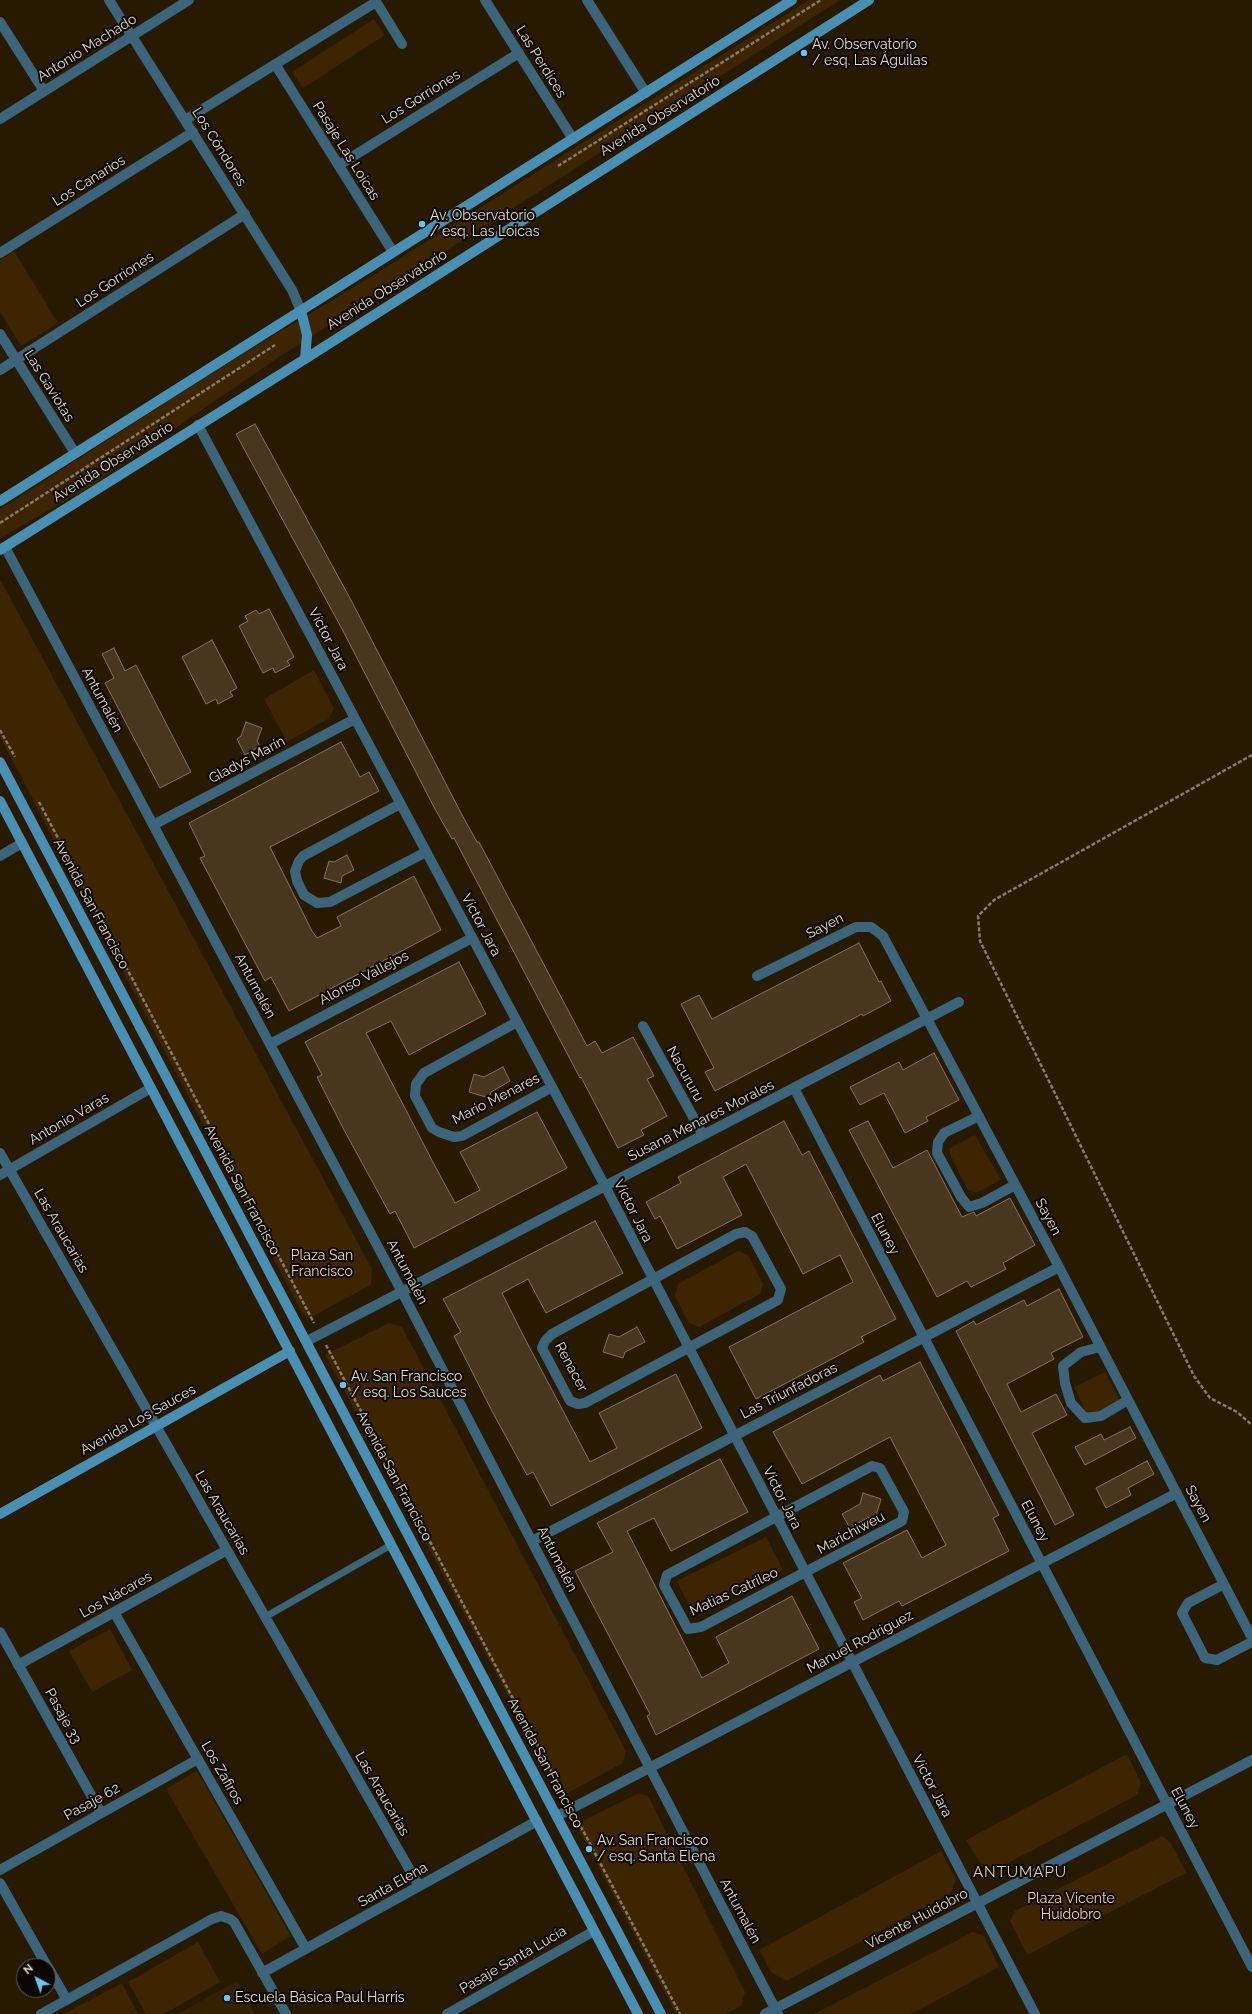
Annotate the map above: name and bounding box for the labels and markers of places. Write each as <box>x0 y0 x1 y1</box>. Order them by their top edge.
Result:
place label: Av. Observatorio / esq. Las Águilas <box>812 37 927 70</box>
marker: Av. Observatorio / esq. Las Águilas <box>799 48 809 58</box>
place label: Av. Observatorio / esq. Las Loicas <box>430 208 539 240</box>
marker: Av. Observatorio / esq. Las Loicas <box>417 219 427 229</box>
place label: Av. San Francisco / esq. Los Sauces <box>351 1369 467 1402</box>
marker: Av. San Francisco / esq. Los Sauces <box>338 1380 348 1390</box>
place label: Av. San Francisco / esq. Santa Elena <box>597 1833 715 1866</box>
marker: Av. San Francisco / esq. Santa Elena <box>584 1844 594 1854</box>
place label: Escuela Básica Paul Harris <box>235 1990 405 2006</box>
marker: Escuela Básica Paul Harris <box>222 1993 232 2003</box>

